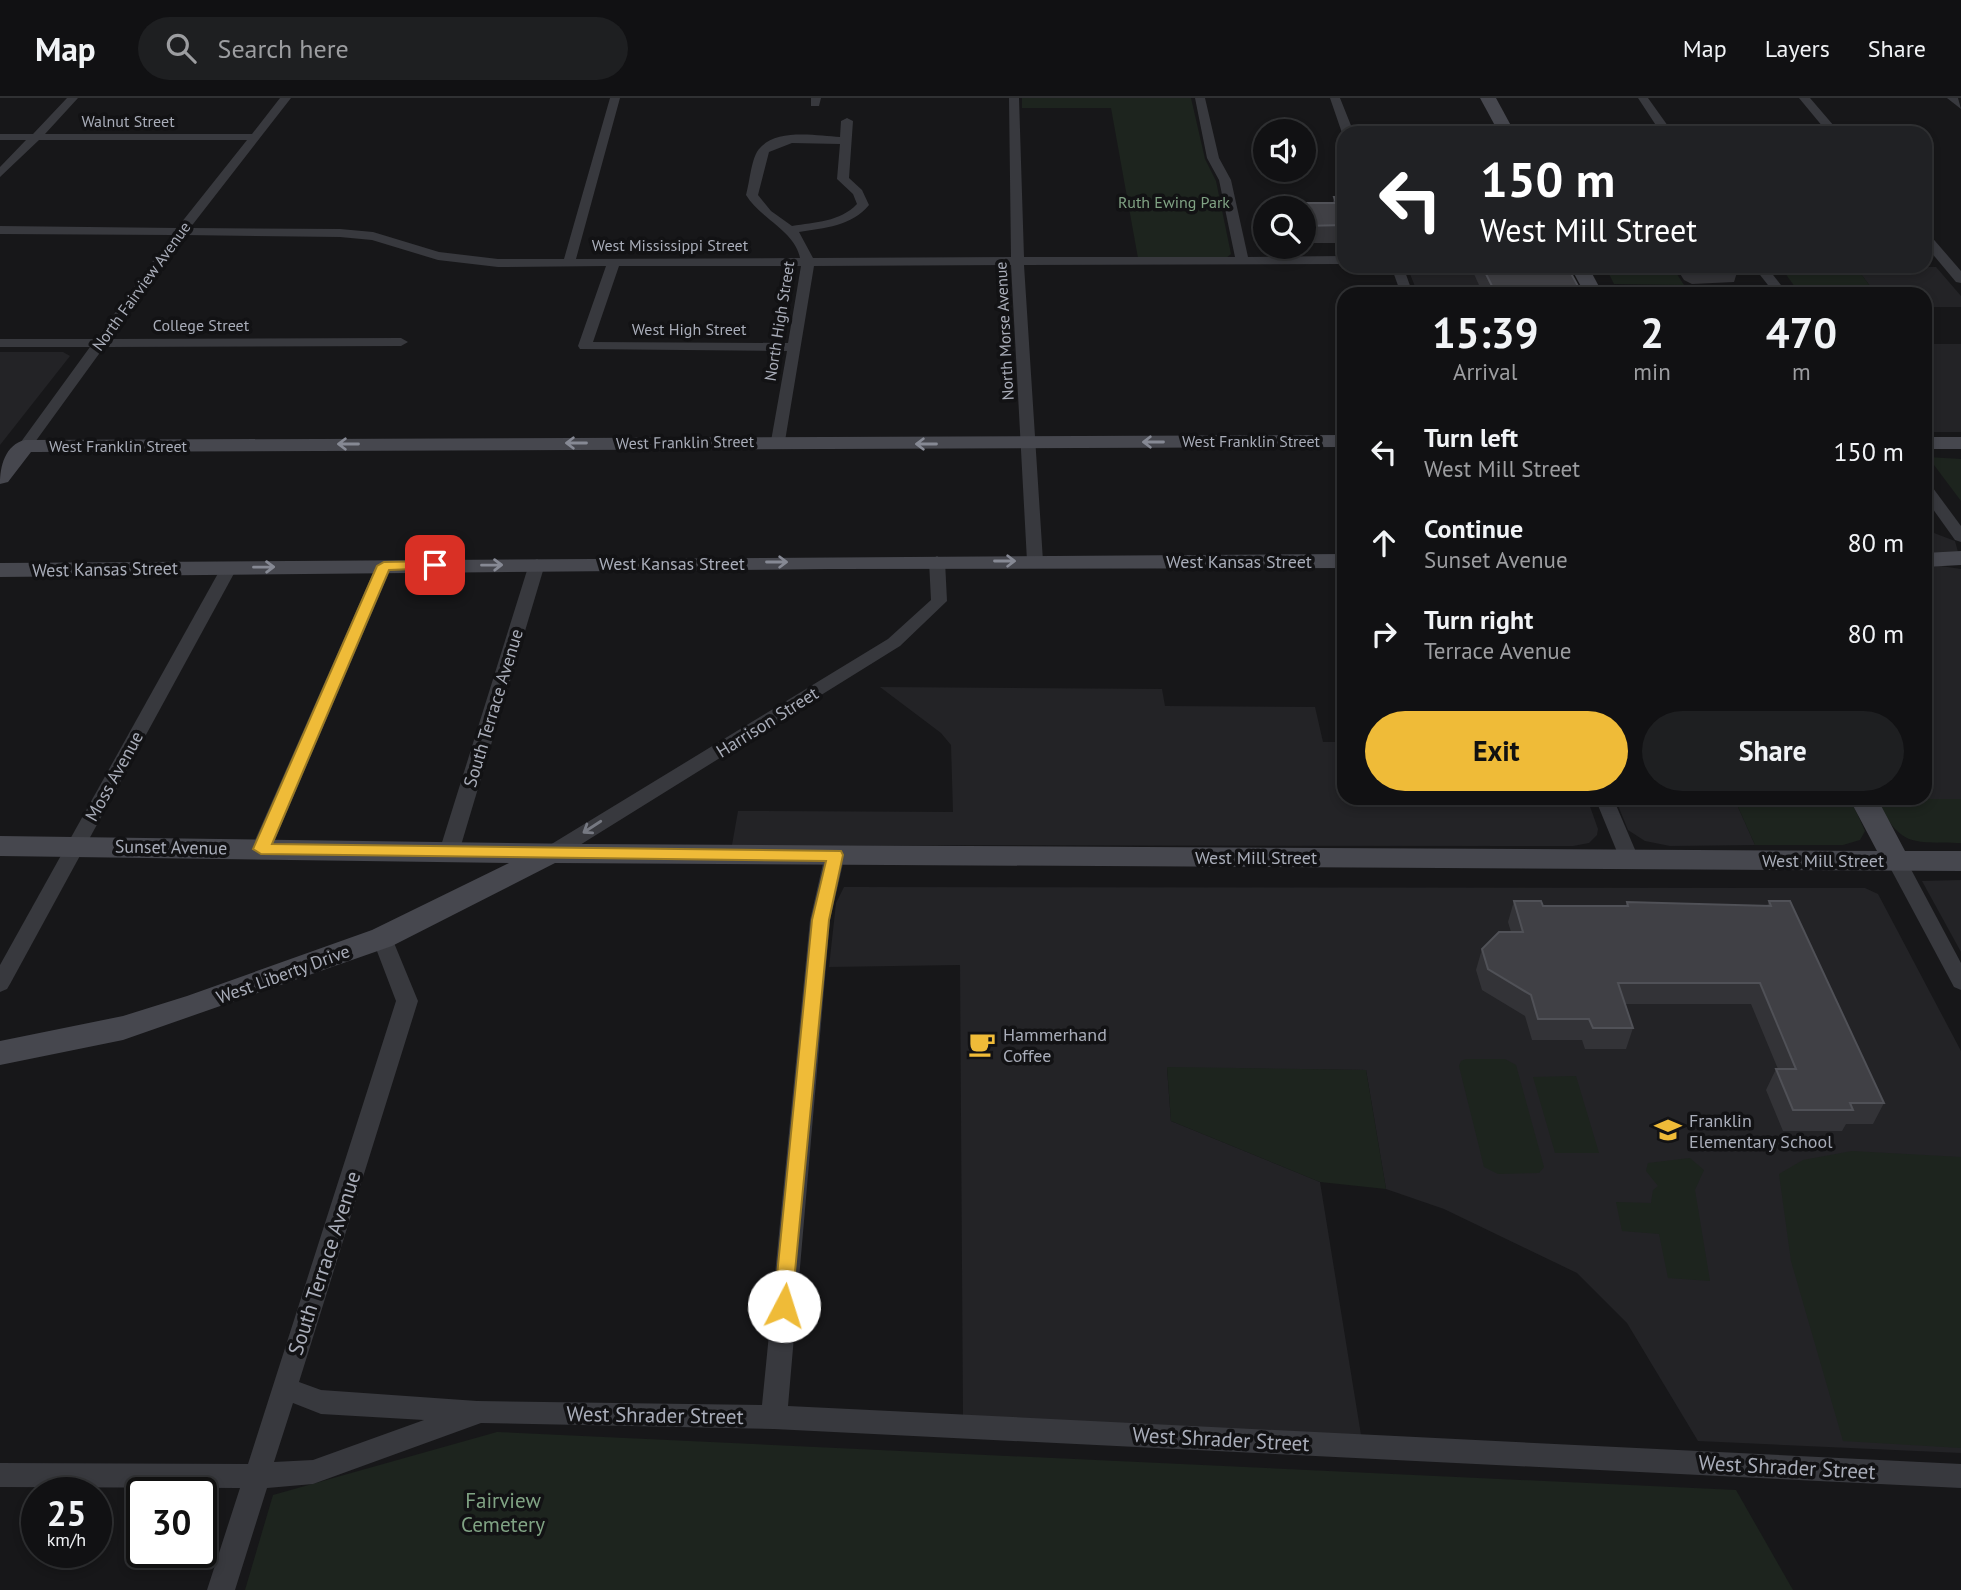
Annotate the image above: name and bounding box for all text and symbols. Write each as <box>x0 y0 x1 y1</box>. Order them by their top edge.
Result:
search box <box>138 17 628 80</box>
text: Map <box>35 27 96 70</box>
icon: search <box>162 29 200 67</box>
text: Search here <box>218 32 349 65</box>
text: Map <box>1683 33 1727 64</box>
text: Layers <box>1765 33 1830 64</box>
text: Share <box>1868 33 1926 64</box>
street label: Walnut Street <box>81 111 175 131</box>
map controls <box>1253 119 1316 259</box>
button: sound <box>1253 119 1316 182</box>
text: 150 m <box>1480 147 1615 211</box>
icon: left <box>1365 154 1456 245</box>
park label: Ruth Ewing Park <box>1118 192 1230 212</box>
button: search <box>1253 196 1316 259</box>
text: West Mill Street <box>1480 209 1697 251</box>
street label: North Fairview Avenue <box>87 218 195 354</box>
street label: West Mississippi Street <box>592 235 749 255</box>
street label: North High Street <box>760 259 798 382</box>
street label: North Morse Avenue <box>990 261 1018 401</box>
text: 15:39 <box>1432 305 1538 360</box>
text: 2 <box>1640 305 1664 360</box>
text: 470 <box>1766 305 1837 360</box>
street label: College Street <box>153 315 250 335</box>
street label: West High Street <box>632 319 747 339</box>
text: Arrival <box>1453 357 1517 386</box>
text: min <box>1633 357 1671 386</box>
text: m <box>1792 357 1811 386</box>
text: Turn left <box>1424 421 1518 454</box>
street label: West Franklin Street <box>616 431 755 453</box>
street label: West Franklin Street <box>1182 431 1321 451</box>
icon: left <box>1365 433 1403 471</box>
one-way arrow <box>1142 435 1165 449</box>
text: 150 m <box>1833 435 1904 468</box>
street label: West Franklin Street <box>49 436 188 456</box>
one-way arrow <box>565 436 588 450</box>
one-way arrow <box>337 437 360 451</box>
one-way arrow <box>915 437 938 451</box>
text: West Mill Street <box>1424 454 1580 483</box>
text: Continue <box>1424 512 1523 545</box>
icon: ahead <box>1365 524 1403 562</box>
text: 80 m <box>1848 526 1904 559</box>
pin <box>405 535 465 595</box>
text: Sunset Avenue <box>1424 545 1568 574</box>
icon: arrive <box>416 546 454 584</box>
street label: West Kansas Street <box>1166 550 1312 573</box>
street label: West Kansas Street <box>599 552 745 575</box>
one-way arrow <box>993 554 1016 568</box>
one-way arrow <box>765 555 788 569</box>
street label: West Kansas Street <box>32 556 178 582</box>
one-way arrow <box>480 558 503 571</box>
one-way arrow <box>252 561 275 574</box>
text: Turn right <box>1424 603 1533 636</box>
icon: right <box>1365 615 1403 653</box>
text: 80 m <box>1848 617 1904 650</box>
street label: South Terrace Avenue <box>458 626 528 790</box>
text: Terrace Avenue <box>1424 636 1571 665</box>
street label: Harrison Street <box>712 682 822 762</box>
button: Exit <box>1365 711 1628 791</box>
button: Share <box>1642 711 1904 791</box>
street label: Moss Avenue <box>80 727 148 825</box>
one-way arrow <box>583 820 603 834</box>
street label: Sunset Avenue <box>115 835 227 859</box>
street label: West Mill Street <box>1195 846 1317 869</box>
street label: West Mill Street <box>1762 849 1884 872</box>
street label: West Liberty Drive <box>213 939 353 1009</box>
place label: Hammerhand Coffee <box>1003 1023 1107 1067</box>
cafe icon: Hammerhand Coffee <box>967 1029 997 1059</box>
place label: Franklin Elementary School <box>1689 1109 1833 1153</box>
school or university icon: Franklin Elementary School <box>1653 1115 1683 1145</box>
street label: South Terrace Avenue <box>282 1168 366 1358</box>
position arrow <box>747 1269 821 1343</box>
street label: West Shrader Street <box>566 1400 744 1430</box>
street label: West Shrader Street <box>1132 1421 1310 1457</box>
street label: West Shrader Street <box>1698 1449 1876 1485</box>
speed limit sign: 30 <box>126 1477 217 1568</box>
park label: Fairview Cemetery <box>461 1487 545 1538</box>
text: 25 <box>47 1490 86 1536</box>
text: km/h <box>47 1528 86 1551</box>

